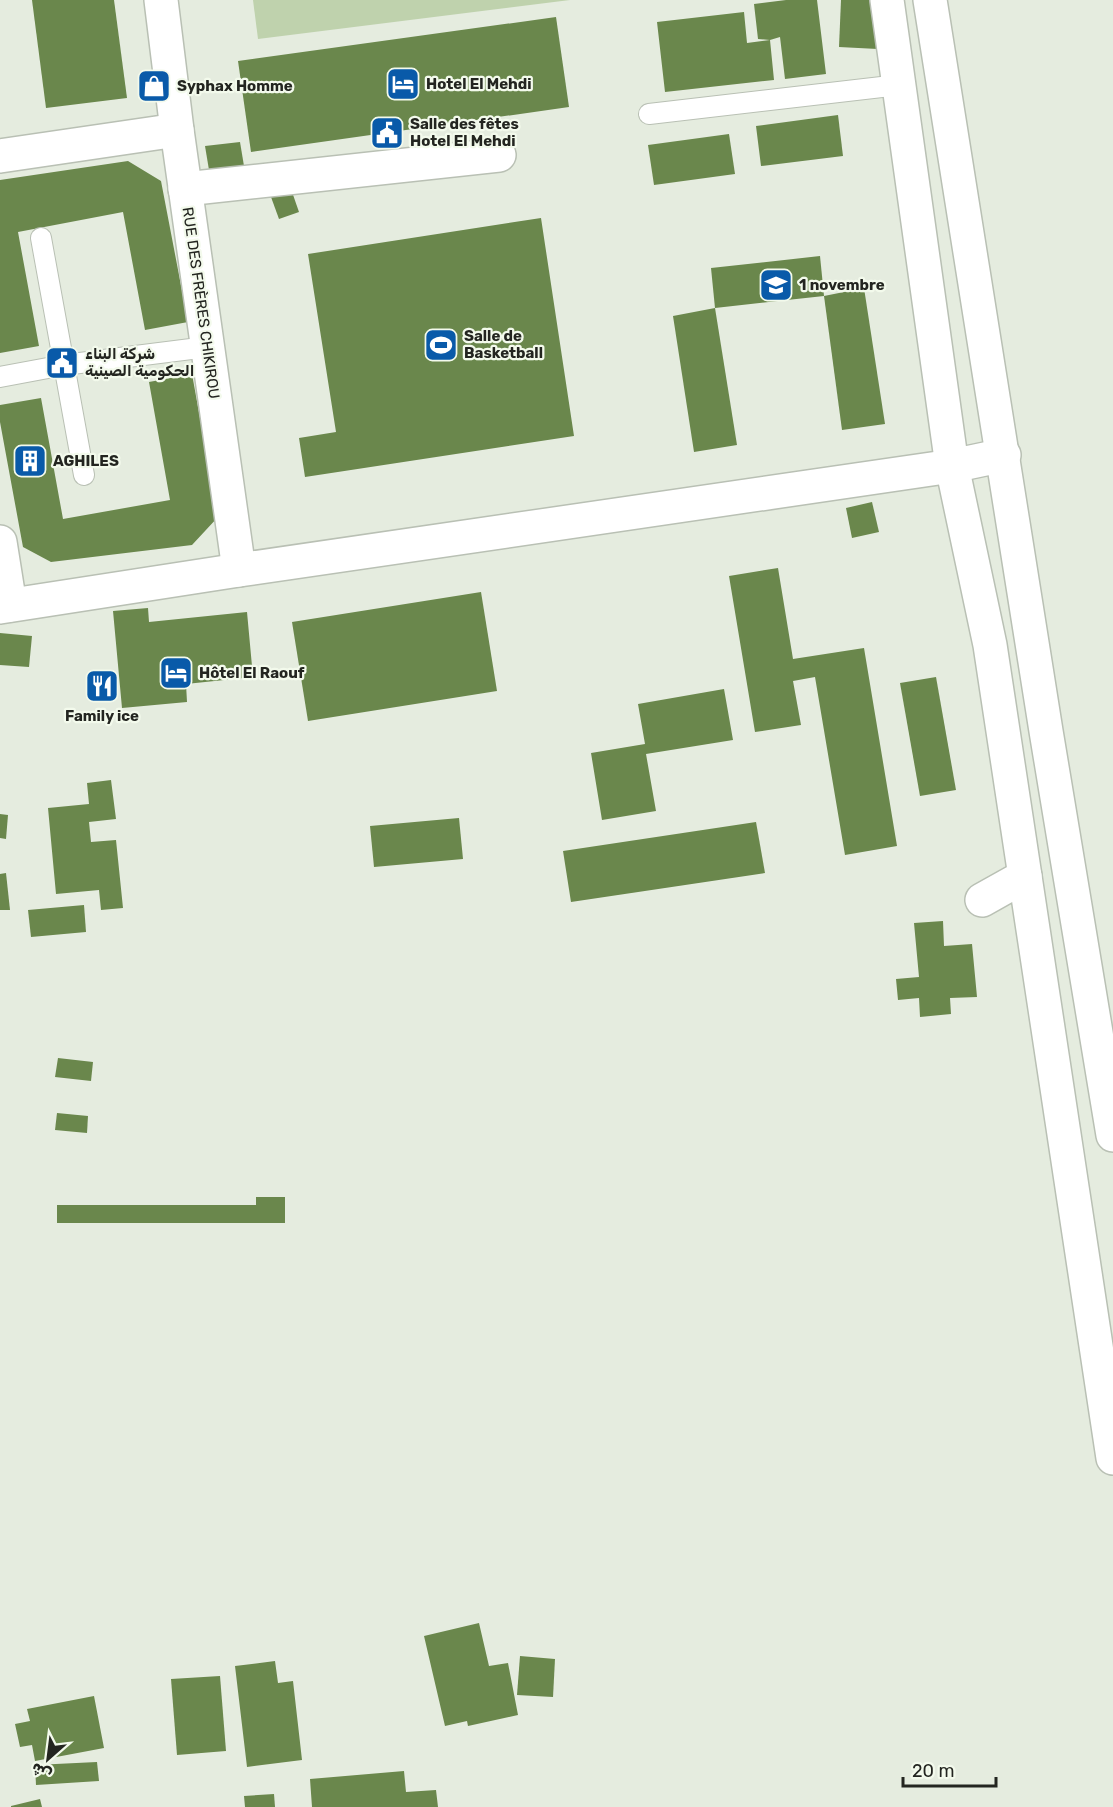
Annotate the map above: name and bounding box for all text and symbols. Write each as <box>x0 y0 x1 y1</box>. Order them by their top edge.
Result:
hotel icon: Hotel El Mehdi <box>385 66 421 102</box>
shop icon: Syphax Homme <box>136 68 172 104</box>
place label: Hotel El Mehdi <box>426 75 532 93</box>
place label: Syphax Homme <box>177 77 293 95</box>
public building icon: Salle des fêtes Hotel El Mehdi <box>369 115 405 151</box>
place label: Salle des fêtes Hotel El Mehdi <box>410 115 519 150</box>
street label: RUE DES FRÈRES CHIKIROU <box>179 206 223 400</box>
school or university icon: 1 novembre <box>758 267 794 303</box>
place label: 1 novembre <box>799 276 885 294</box>
sports icon: Salle de Basketball <box>423 327 459 363</box>
place label: Salle de Basketball <box>464 327 543 362</box>
public building icon: شركة البناء الحكومية الصينية <box>44 345 80 381</box>
place label: شركة البناء الحكومية الصينية <box>85 345 194 380</box>
building icon: AGHILES <box>12 443 48 479</box>
place label: AGHILES <box>53 452 119 470</box>
hotel icon: Hôtel El Raouf <box>158 655 194 691</box>
place label: Hôtel El Raouf <box>199 664 305 682</box>
restaurant icon: Family ice <box>84 668 120 704</box>
place label: Family ice <box>65 707 139 725</box>
north arrow <box>18 1729 78 1789</box>
scale bar <box>903 1750 996 1788</box>
text: ش <box>28 1759 55 1785</box>
text: 20 m <box>912 1760 954 1782</box>

